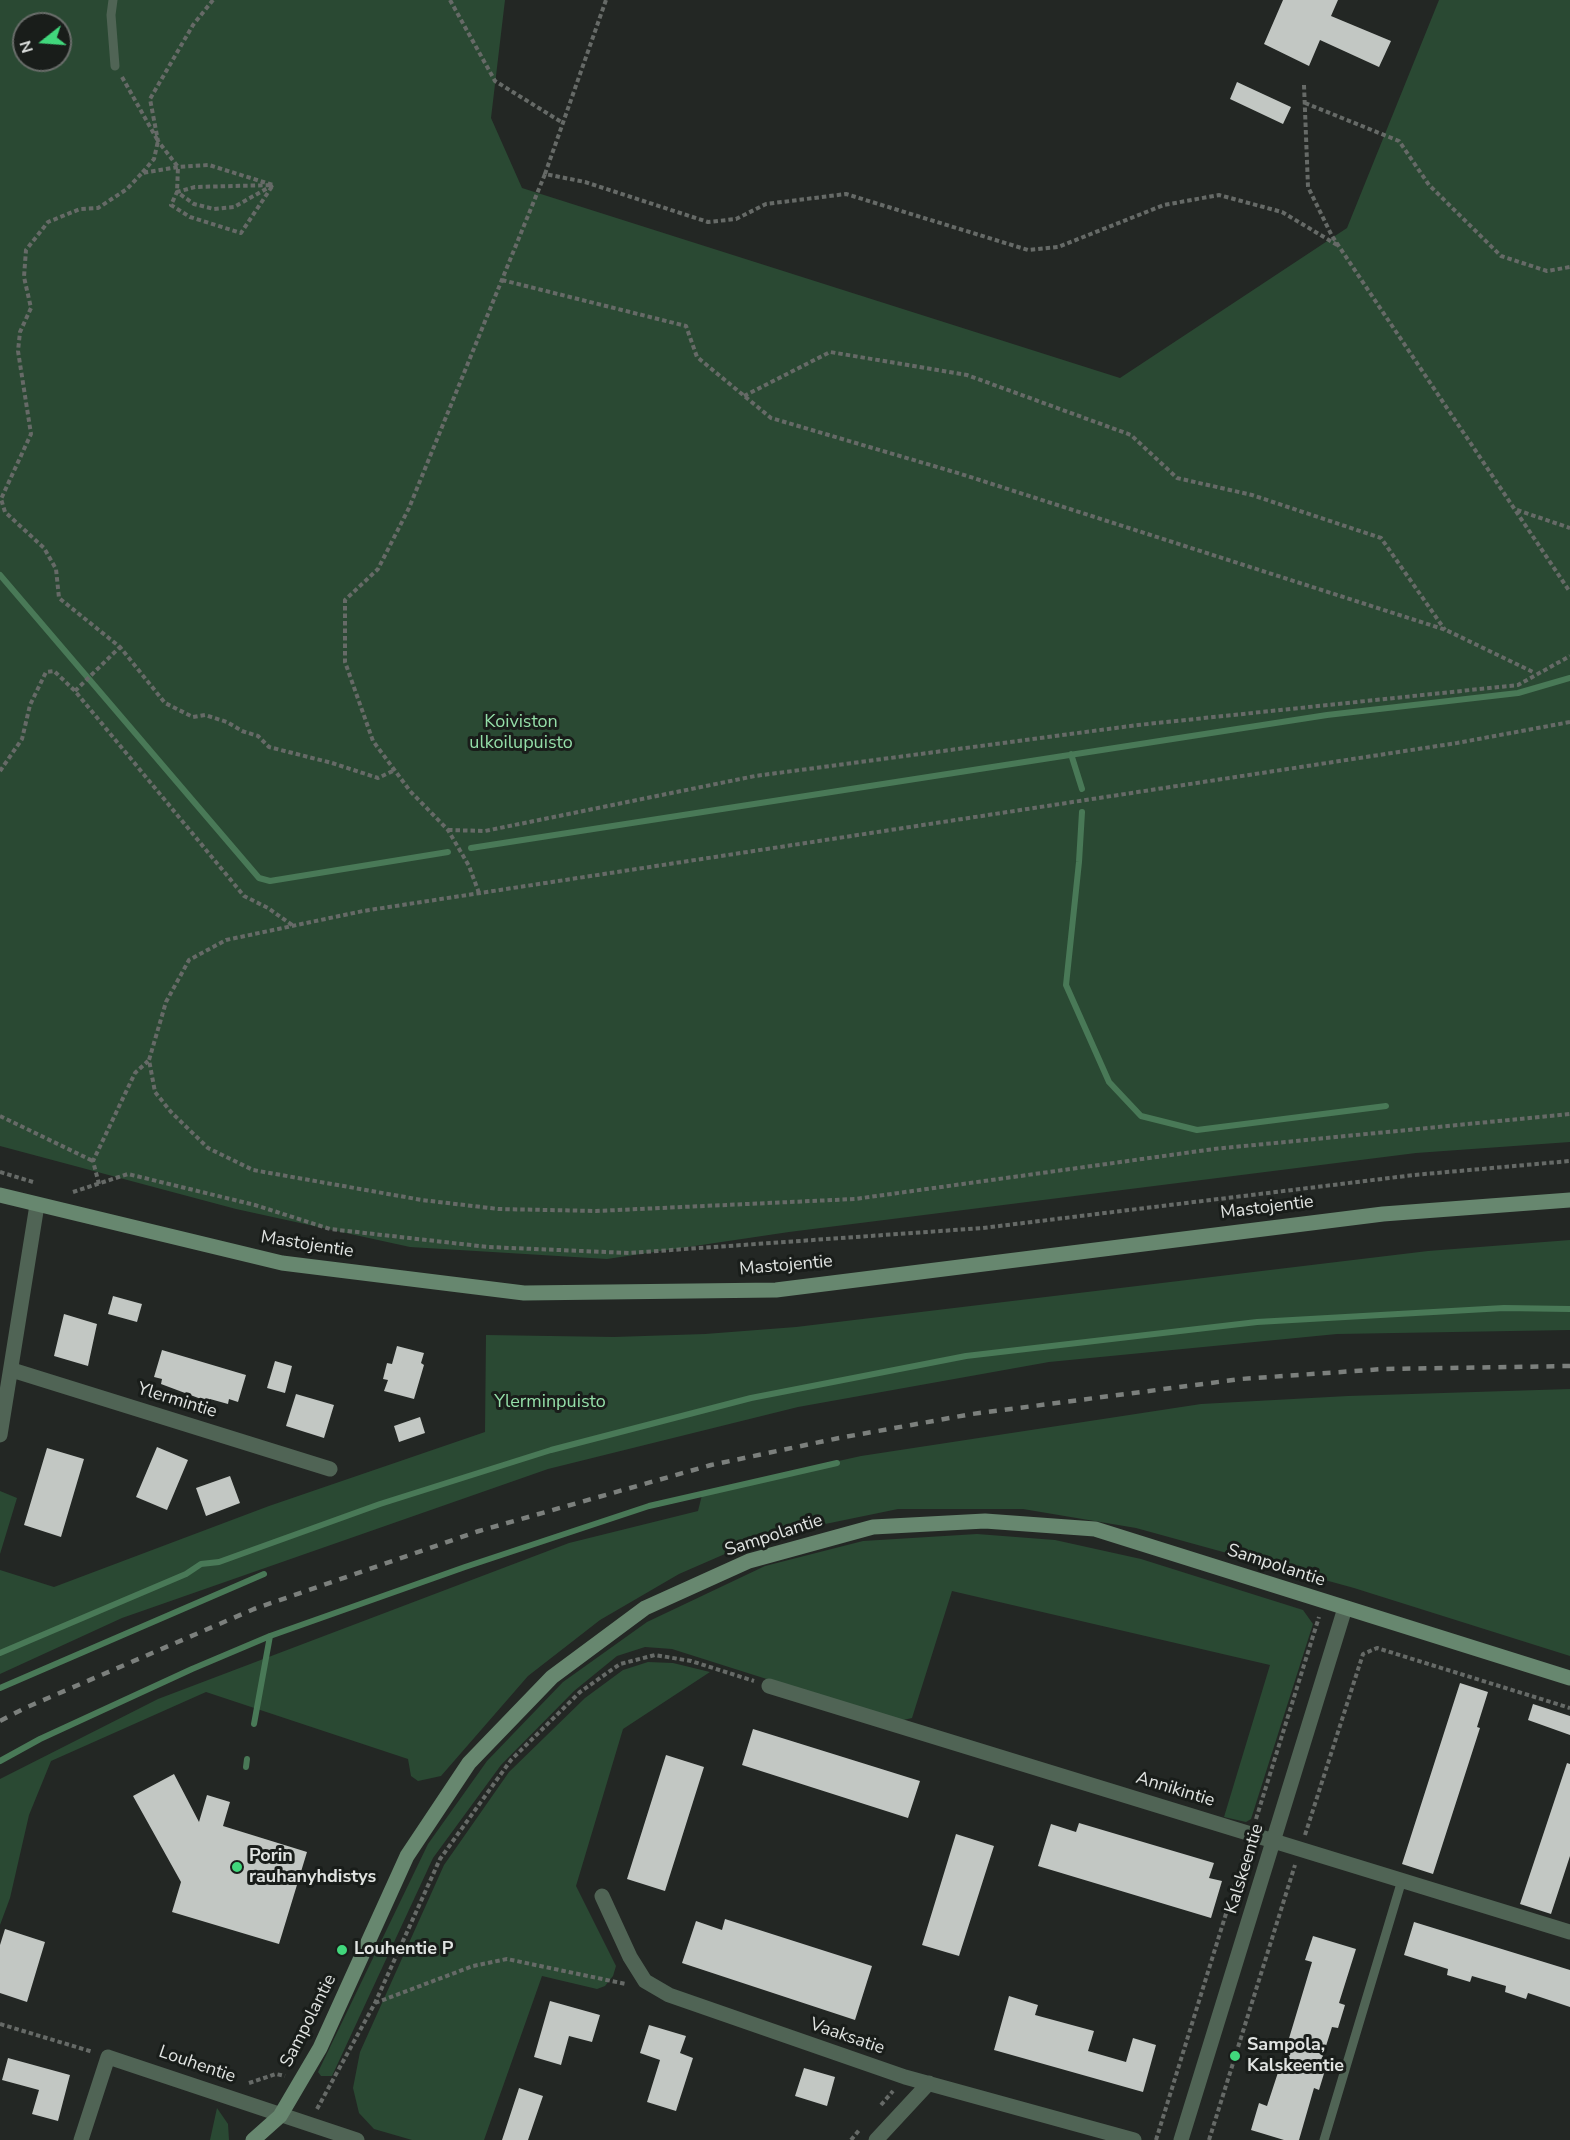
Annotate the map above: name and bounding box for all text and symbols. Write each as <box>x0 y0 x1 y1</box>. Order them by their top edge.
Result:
north arrow <box>12 12 72 72</box>
text: N <box>14 38 39 56</box>
park label: Koiviston ulkoilupuisto <box>469 712 573 754</box>
street label: Mastojentie <box>1219 1192 1315 1224</box>
street label: Mastojentie <box>259 1227 355 1263</box>
street label: Mastojentie <box>738 1251 834 1281</box>
street label: Ylermintie <box>135 1379 219 1423</box>
park label: Ylerminpuisto <box>494 1392 606 1414</box>
street label: Sampolantie <box>722 1510 826 1562</box>
street label: Sampolantie <box>1224 1540 1328 1592</box>
street label: Annikintie <box>1133 1768 1217 1812</box>
street label: Kalskeentie <box>1221 1821 1269 1917</box>
place label: Porin rauhanyhdistys <box>249 1846 376 1888</box>
marker: Porin rauhanyhdistys <box>230 1860 244 1874</box>
place label: Louhentie P <box>354 1939 453 1961</box>
marker: Louhentie P <box>335 1943 349 1957</box>
street label: Sampolantie <box>276 1971 342 2071</box>
street label: Vaaksatie <box>807 2014 887 2060</box>
place label: Sampola, Kalskeentie <box>1247 2035 1344 2078</box>
street label: Louhentie <box>156 2042 238 2088</box>
marker: Sampola, Kalskeentie <box>1228 2049 1242 2063</box>

